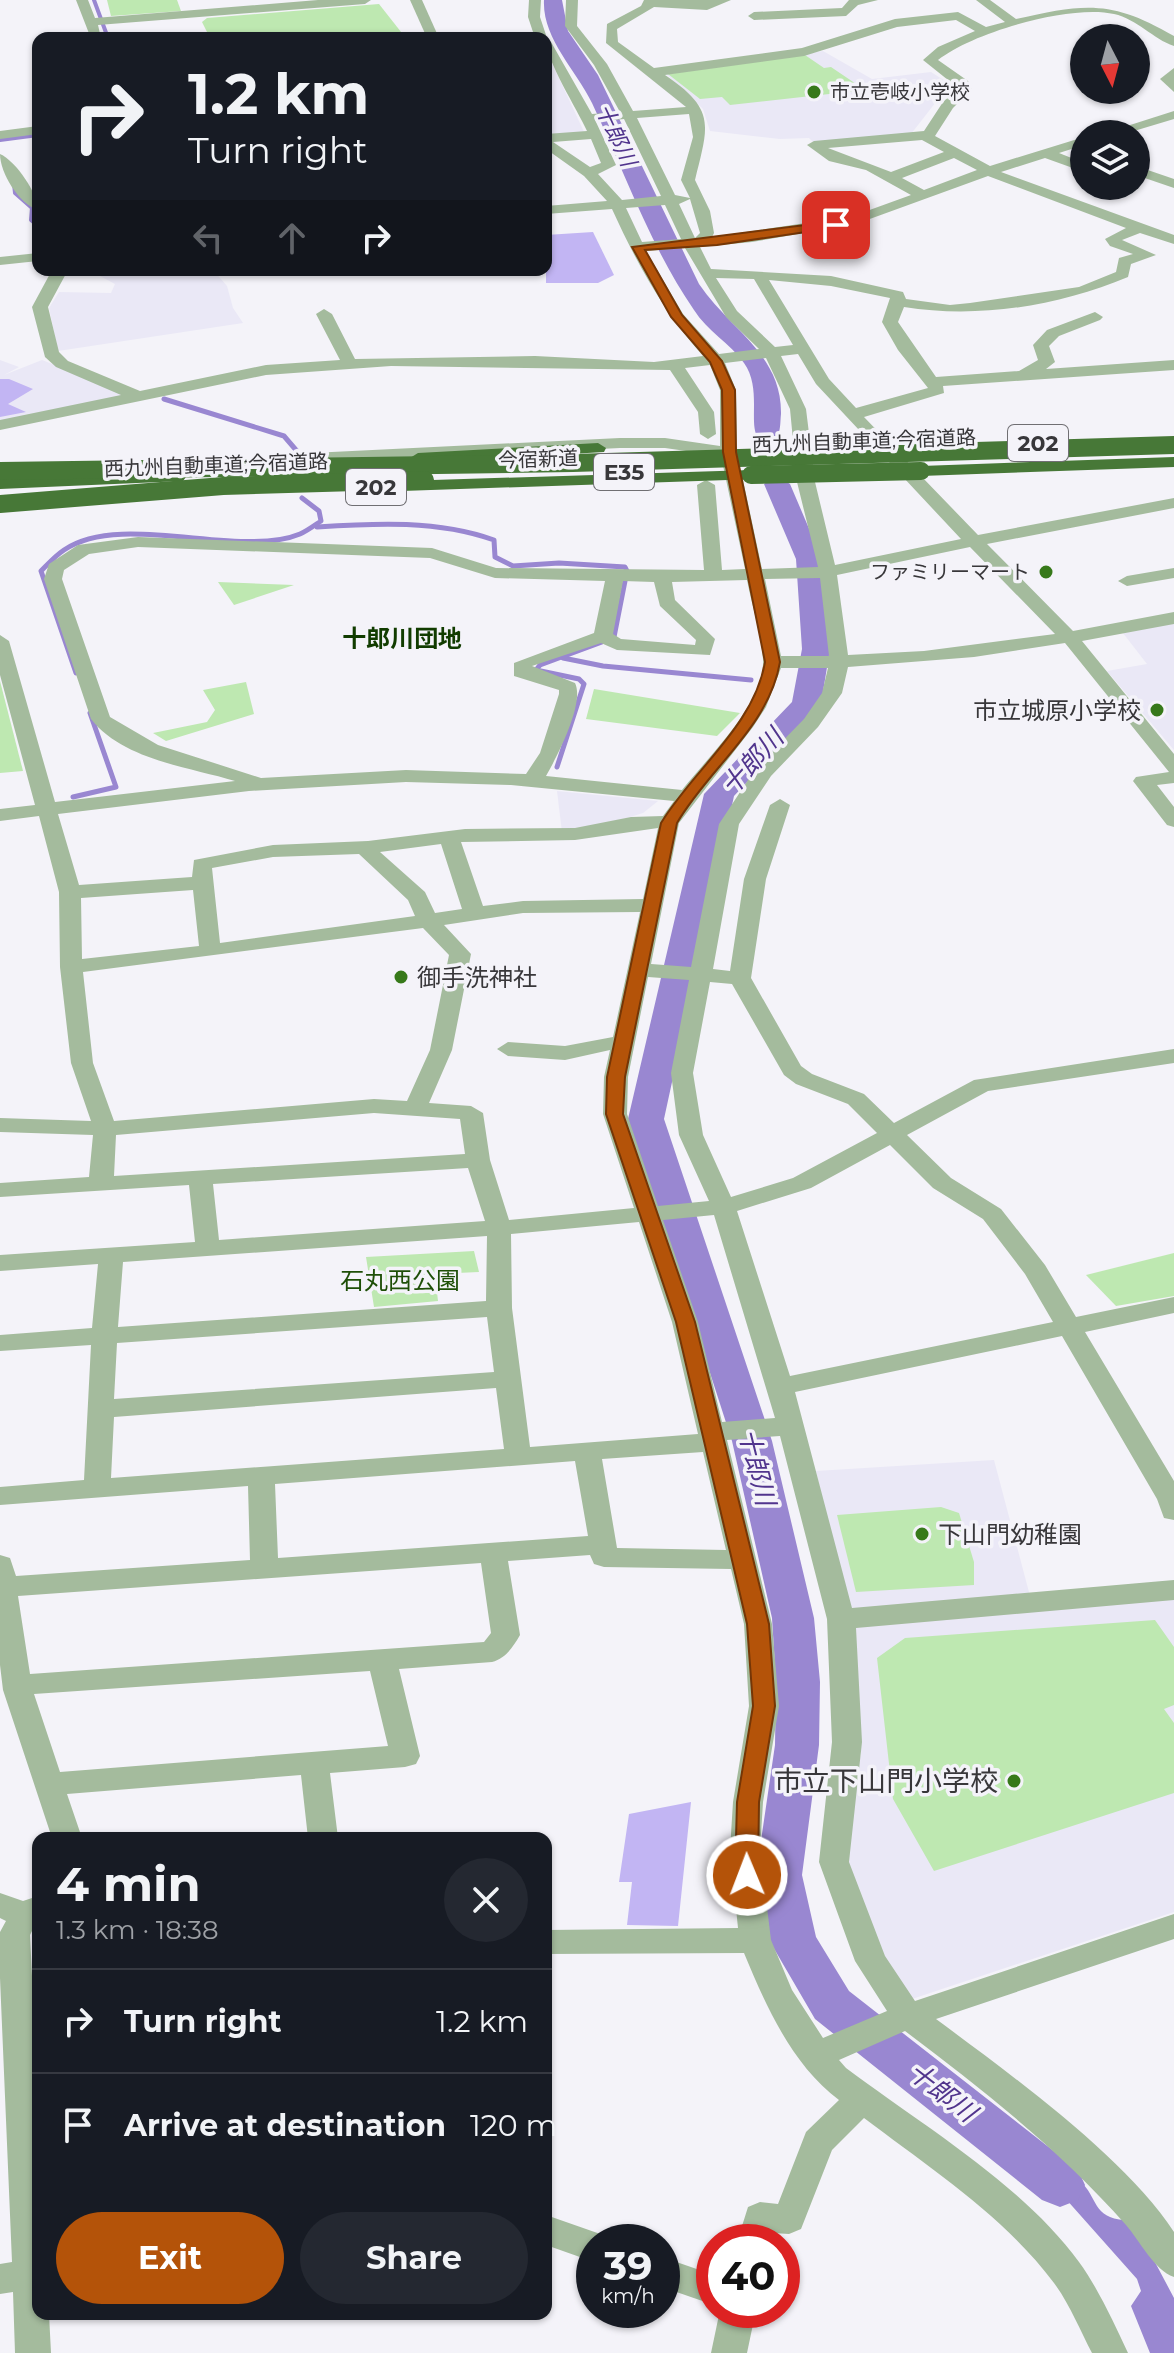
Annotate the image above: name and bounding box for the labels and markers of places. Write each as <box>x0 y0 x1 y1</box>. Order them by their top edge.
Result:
place label: 市立壱岐小学校 <box>830 80 970 104</box>
marker: 市立壱岐小学校 <box>805 83 823 101</box>
pin <box>802 191 870 259</box>
place label: ファミリーマート <box>870 560 1030 584</box>
marker: ファミリーマート <box>1037 563 1055 581</box>
place label: 市立城原小学校 <box>973 696 1141 725</box>
marker: 市立城原小学校 <box>1148 701 1166 719</box>
place label: 御手洗神社 <box>417 963 537 992</box>
marker: 御手洗神社 <box>392 968 410 986</box>
place label: 下山門幼稚園 <box>938 1520 1082 1549</box>
marker: 下山門幼稚園 <box>913 1525 931 1543</box>
place label: 市立下山門小学校 <box>774 1764 998 1798</box>
marker: 市立下山門小学校 <box>1005 1772 1023 1790</box>

